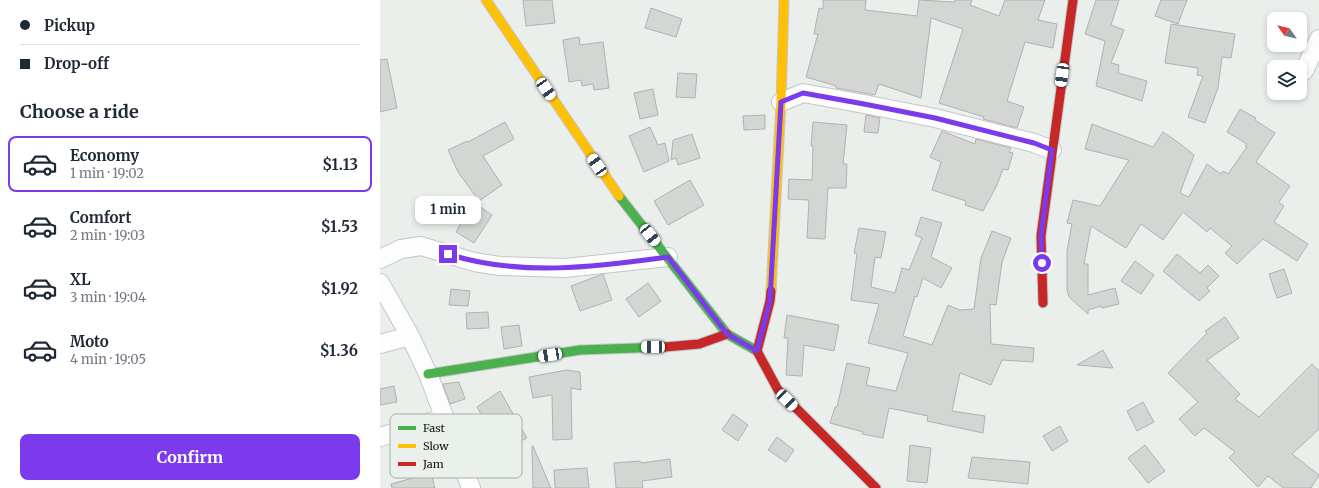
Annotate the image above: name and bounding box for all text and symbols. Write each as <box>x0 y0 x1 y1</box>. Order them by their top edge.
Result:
north arrow <box>1267 12 1307 52</box>
map controls <box>1267 12 1307 100</box>
text: Pickup <box>44 16 95 35</box>
text: Drop-off <box>44 54 109 73</box>
button: layers <box>1267 60 1307 100</box>
car <box>1054 62 1070 88</box>
car <box>534 76 558 102</box>
text: Choose a ride <box>20 100 139 123</box>
icon: car <box>22 146 58 182</box>
text: Economy <box>70 146 139 165</box>
car <box>585 152 609 178</box>
text: $1.13 <box>322 155 358 174</box>
text: 1 min · 19:02 <box>70 165 144 182</box>
callout: 1 min <box>415 196 481 224</box>
text: 1 min <box>430 201 466 218</box>
icon: car <box>22 208 58 244</box>
text: Comfort <box>70 208 131 227</box>
text: $1.53 <box>321 217 358 236</box>
car <box>638 222 662 248</box>
text: 2 min · 19:03 <box>70 227 145 244</box>
route end <box>439 245 457 263</box>
route start <box>1033 254 1051 272</box>
icon: car <box>22 270 58 306</box>
text: XL <box>70 270 91 289</box>
text: $1.92 <box>321 279 358 298</box>
text: 3 min · 19:04 <box>70 289 146 306</box>
icon: car <box>22 332 58 368</box>
text: Moto <box>70 332 109 351</box>
text: $1.36 <box>320 341 358 360</box>
car <box>641 341 665 353</box>
car <box>537 347 563 363</box>
text: 4 min · 19:05 <box>70 351 146 368</box>
car <box>774 387 800 413</box>
legend <box>390 414 522 478</box>
text: Fast <box>423 421 446 435</box>
button: Confirm <box>20 434 360 480</box>
text: Slow <box>423 439 449 453</box>
text: Jam <box>422 457 444 471</box>

